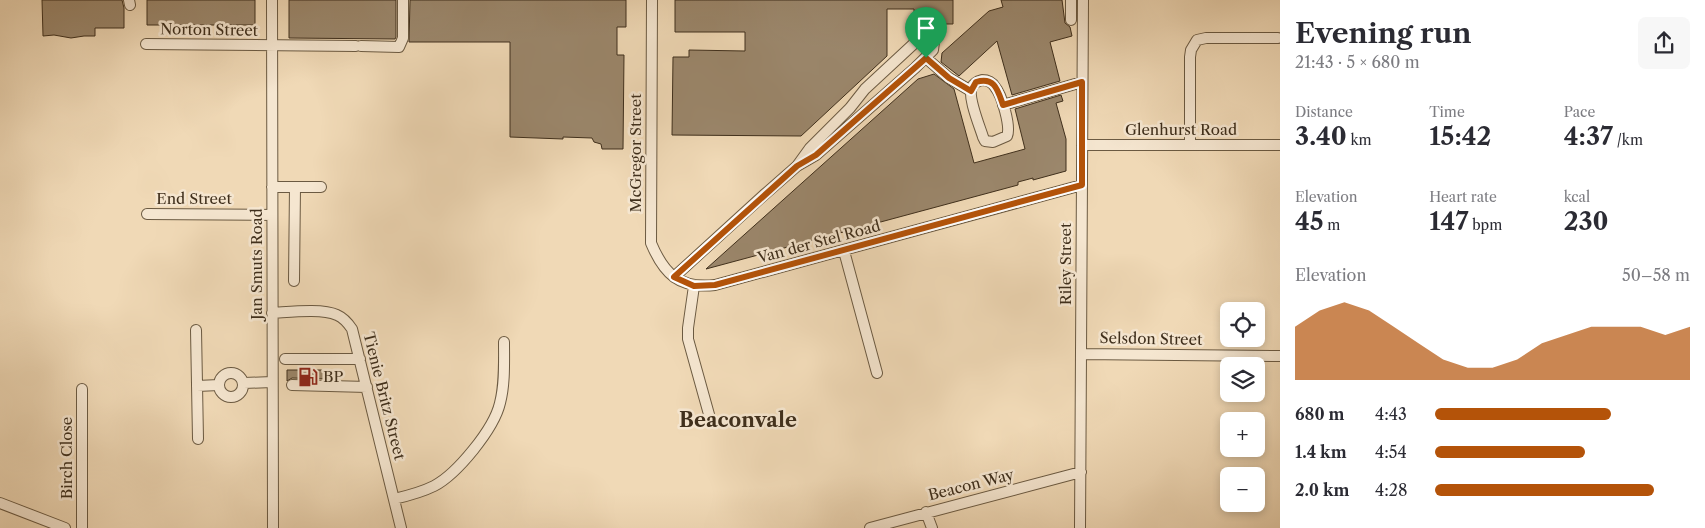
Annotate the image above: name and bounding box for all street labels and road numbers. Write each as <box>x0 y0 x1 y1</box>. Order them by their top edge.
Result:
street label: Norton Street <box>160 19 259 40</box>
street label: McGregor Street <box>626 93 645 212</box>
street label: Glenhurst Road <box>1125 120 1237 139</box>
street label: End Street <box>156 189 232 208</box>
street label: Jan Smuts Road <box>247 208 266 322</box>
street label: Van der Stel Road <box>754 216 882 267</box>
street label: Riley Street <box>1056 222 1075 305</box>
street label: Selsdon Street <box>1100 328 1203 349</box>
street label: Tienie Britz Street <box>359 330 410 462</box>
street label: Birch Close <box>57 417 76 499</box>
street label: Beacon Way <box>926 465 1016 504</box>

